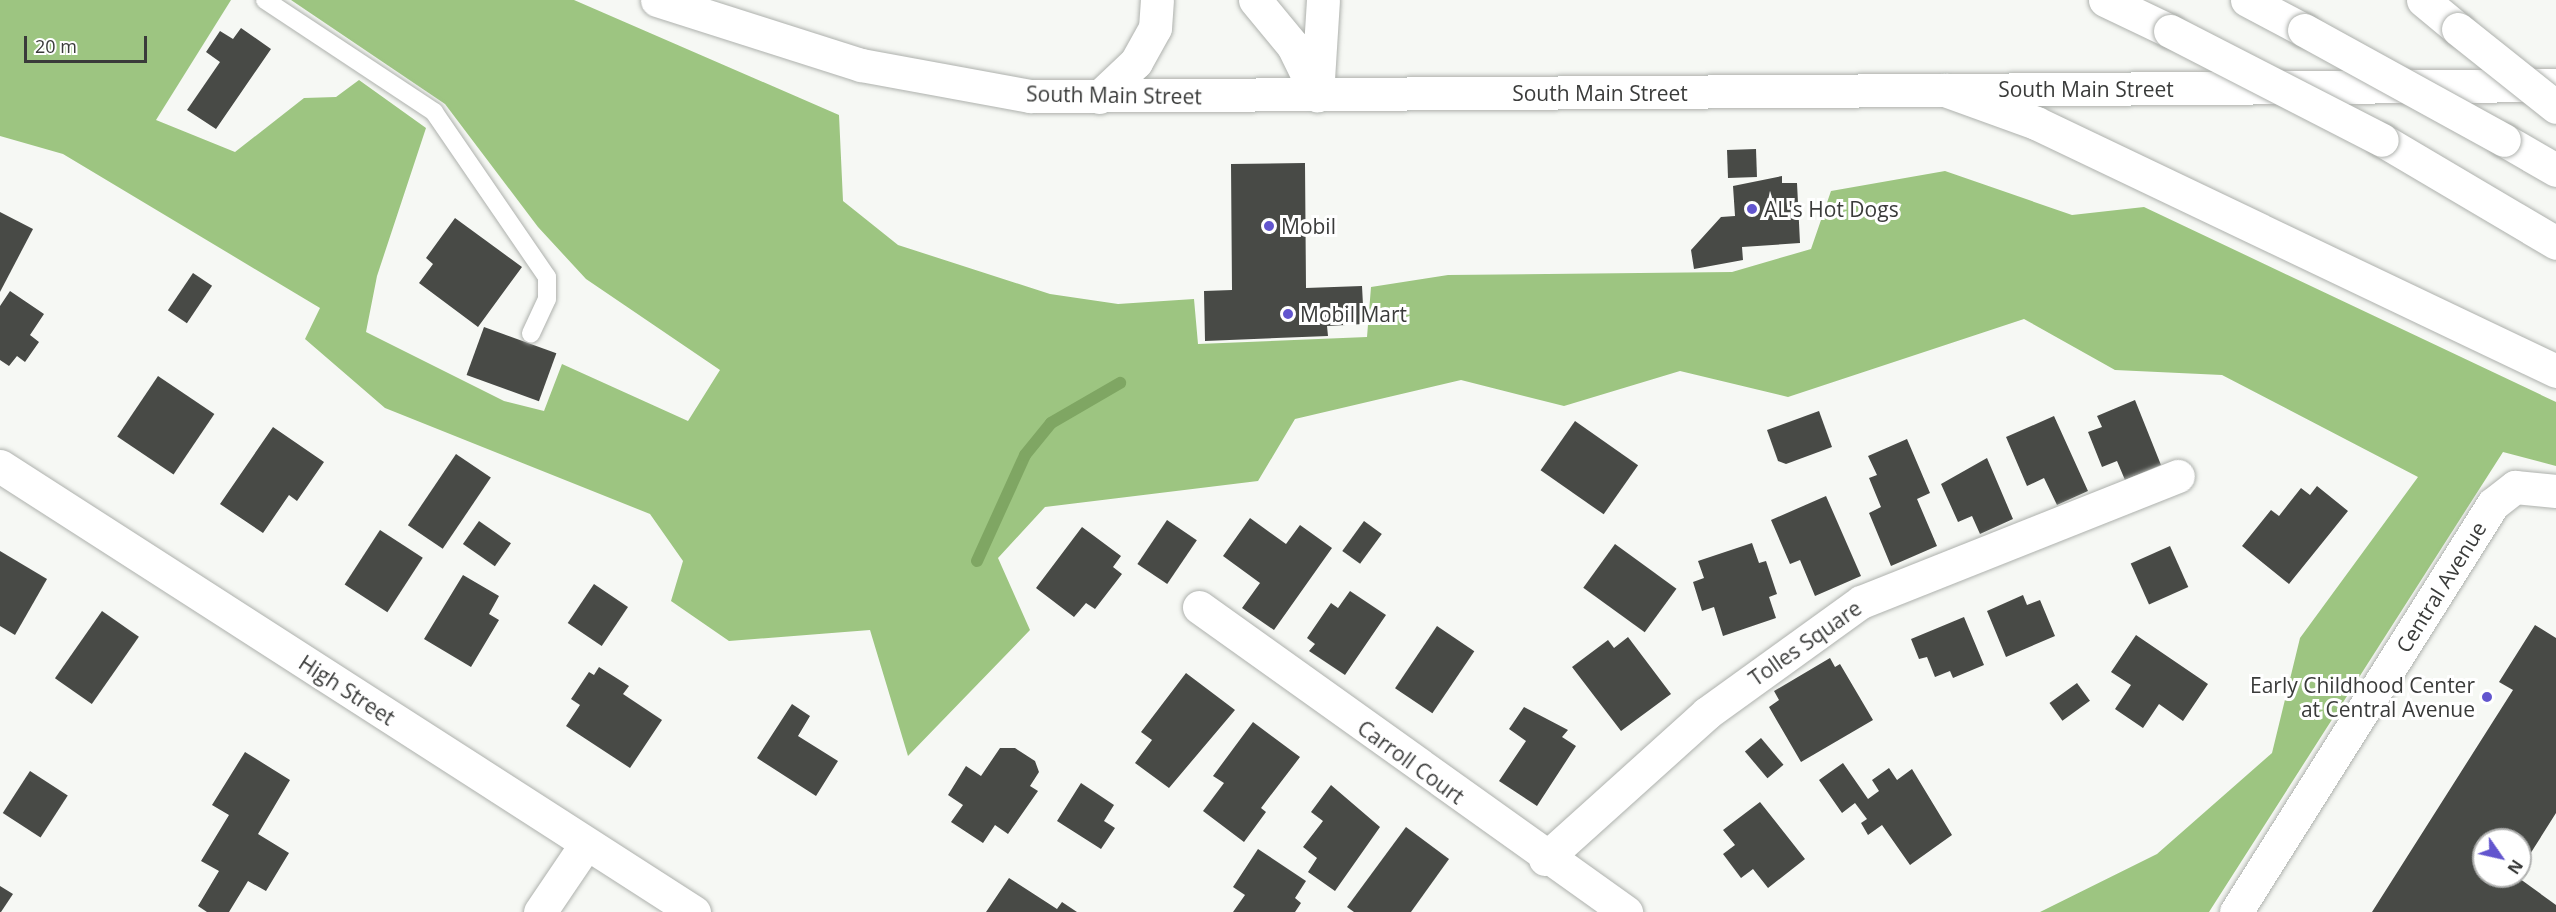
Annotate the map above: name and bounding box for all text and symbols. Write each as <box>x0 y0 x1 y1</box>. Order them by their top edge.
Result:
scale bar <box>27 24 150 62</box>
text: 20 m <box>35 34 77 58</box>
street label: South Main Street <box>1998 76 2174 102</box>
street label: South Main Street <box>1512 80 1688 106</box>
street label: South Main Street <box>1026 81 1202 109</box>
place label: AL's Hot Dogs <box>1764 196 1899 222</box>
marker: AL's Hot Dogs <box>1745 202 1759 216</box>
place label: Mobil <box>1281 213 1336 239</box>
marker: Mobil <box>1262 219 1276 233</box>
place label: Mobil Mart <box>1300 301 1407 327</box>
marker: Mobil Mart <box>1281 307 1295 321</box>
street label: Central Avenue <box>2391 517 2491 657</box>
street label: Tolles Square <box>1744 595 1866 691</box>
street label: High Street <box>294 650 400 730</box>
place label: Early Childhood Center at Central Avenue <box>2250 672 2475 722</box>
marker: Early Childhood Center at Central Avenue <box>2480 690 2494 704</box>
street label: Carroll Court <box>1353 715 1469 809</box>
north arrow <box>2472 828 2532 888</box>
text: N <box>2503 855 2528 878</box>

